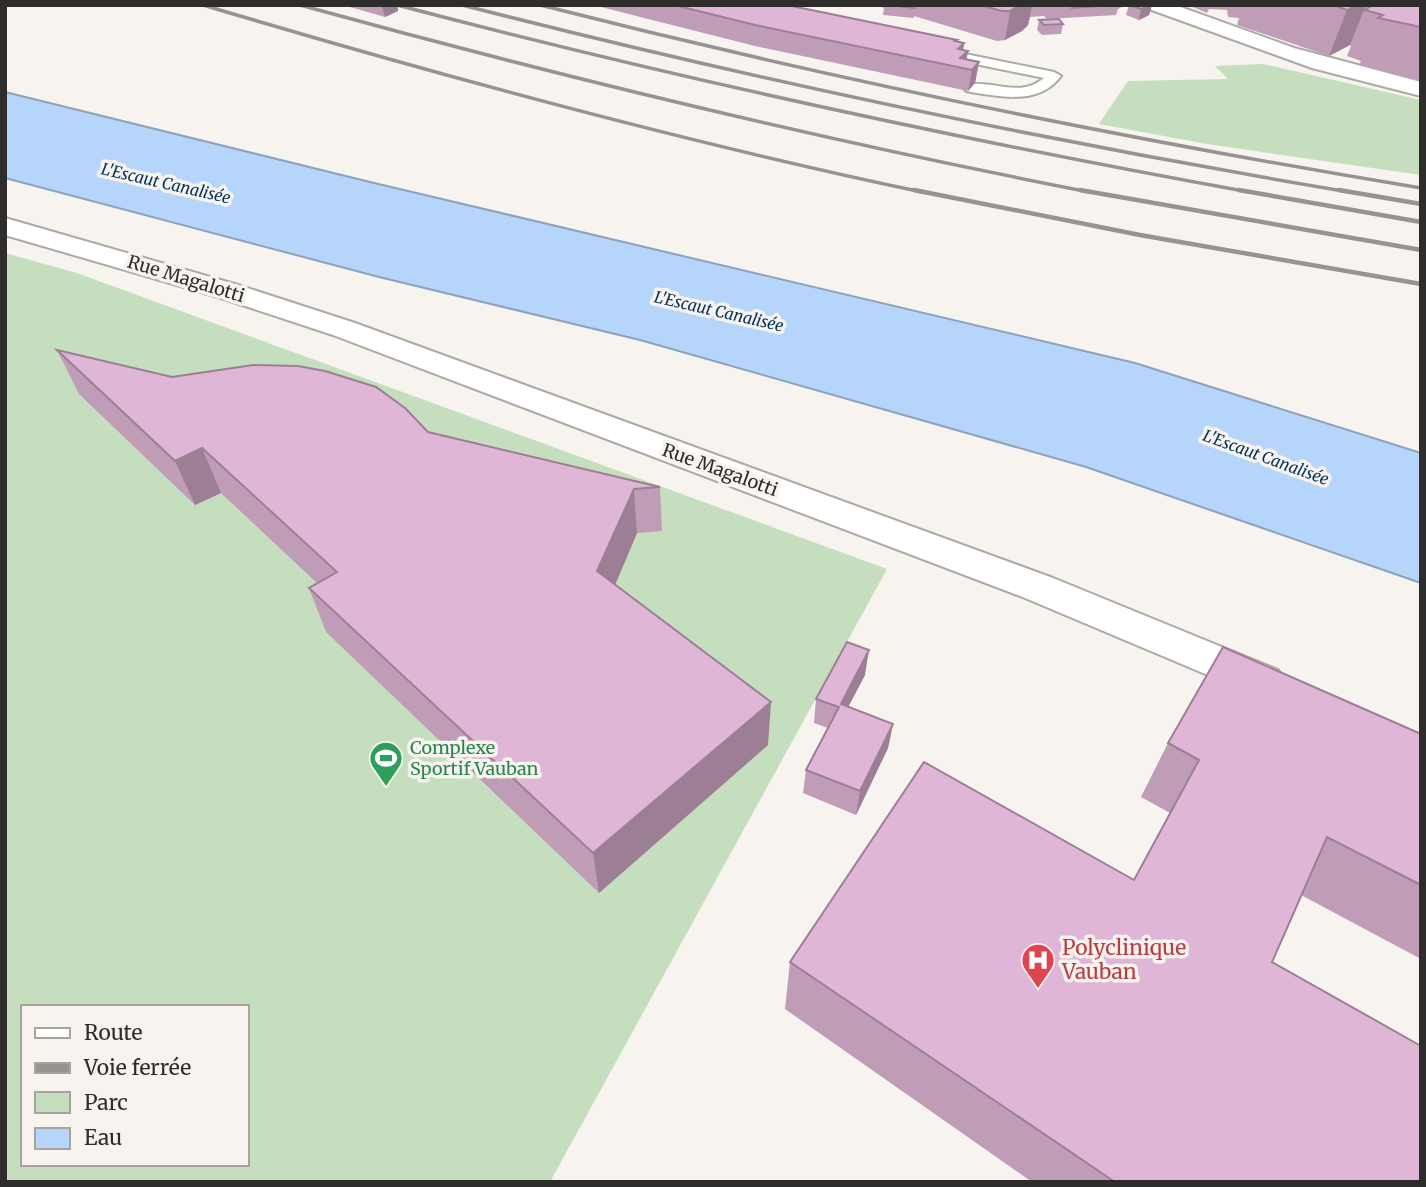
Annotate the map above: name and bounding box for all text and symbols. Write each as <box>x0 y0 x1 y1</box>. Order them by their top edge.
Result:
water label: L'Escaut Canalisée <box>99 158 233 208</box>
street label: Rue Magalotti <box>125 250 248 307</box>
water label: L'Escaut Canalisée <box>652 286 786 336</box>
water label: L'Escaut Canalisée <box>1200 425 1332 489</box>
street label: Rue Magalotti <box>659 438 781 501</box>
place label: Complexe Sportif Vauban <box>410 736 539 780</box>
sports icon: Complexe Sportif Vauban <box>367 739 405 788</box>
place label: Polyclinique Vauban <box>1061 934 1186 985</box>
hospital icon: Polyclinique Vauban <box>1019 941 1057 990</box>
legend <box>21 1005 248 1166</box>
text: Route <box>84 1019 142 1046</box>
text: Voie ferrée <box>83 1054 191 1081</box>
text: Parc <box>84 1089 128 1116</box>
text: Eau <box>84 1124 122 1151</box>

